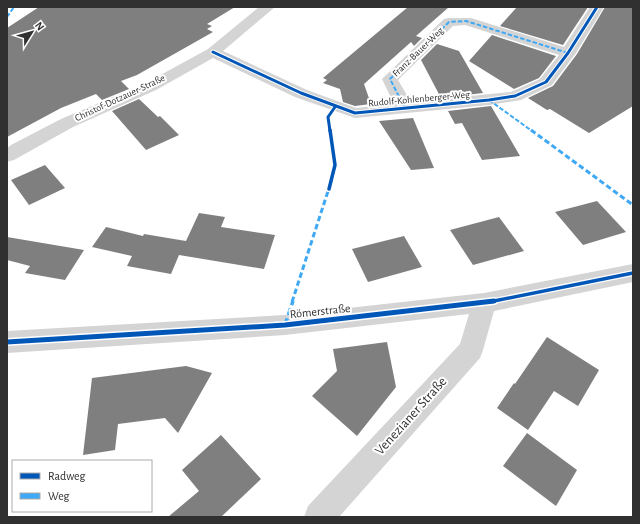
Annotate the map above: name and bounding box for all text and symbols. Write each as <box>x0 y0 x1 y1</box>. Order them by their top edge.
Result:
north arrow <box>12 12 52 52</box>
text: N <box>33 20 46 33</box>
street label: Franz-Bauer-Weg <box>391 25 445 79</box>
street label: Christof-Dotzauer-Straße <box>73 73 167 123</box>
street label: Rudolf-Kohlenberger-Weg <box>368 90 470 108</box>
street label: Römerstraße <box>289 302 351 320</box>
street label: Venezianer Straße <box>372 374 450 458</box>
legend <box>12 460 152 512</box>
text: Radweg <box>48 470 85 482</box>
text: Weg <box>48 490 70 502</box>

